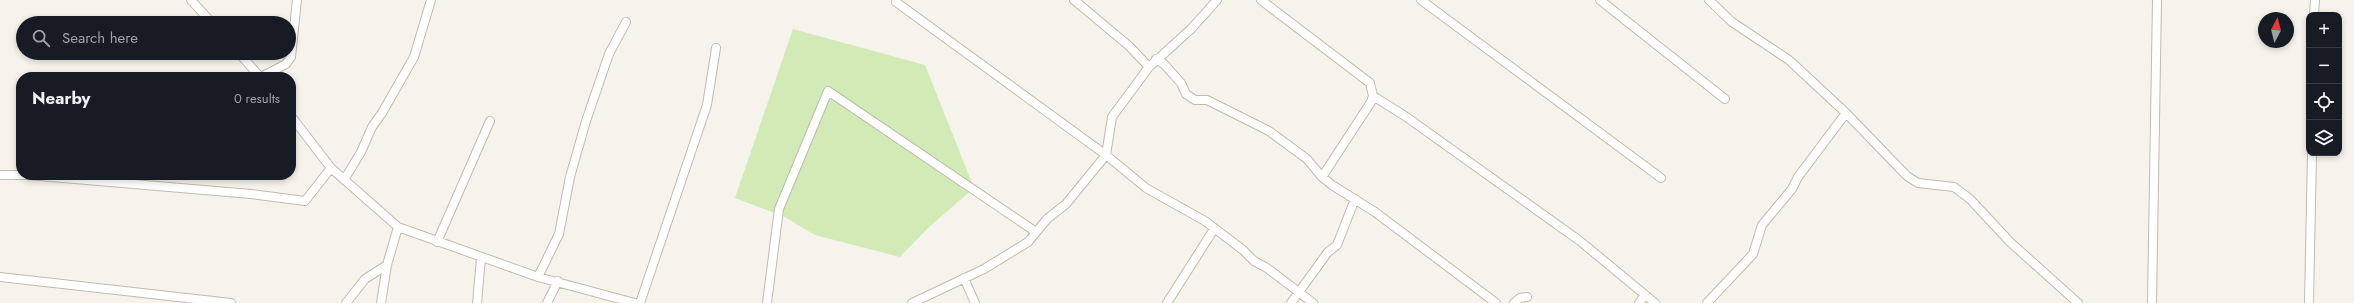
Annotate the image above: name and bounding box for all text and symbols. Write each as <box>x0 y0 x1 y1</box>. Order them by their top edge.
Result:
north arrow <box>2258 12 2294 48</box>
map controls <box>2306 12 2342 156</box>
button: + <box>2306 12 2342 48</box>
search box <box>16 16 296 60</box>
icon: search <box>30 27 52 49</box>
text: Search here <box>62 27 138 49</box>
button: − <box>2306 48 2342 84</box>
button: locate <box>2306 84 2342 120</box>
text: Nearby <box>32 86 90 110</box>
text: 0 results <box>234 89 280 108</box>
button: layers <box>2306 120 2342 156</box>

